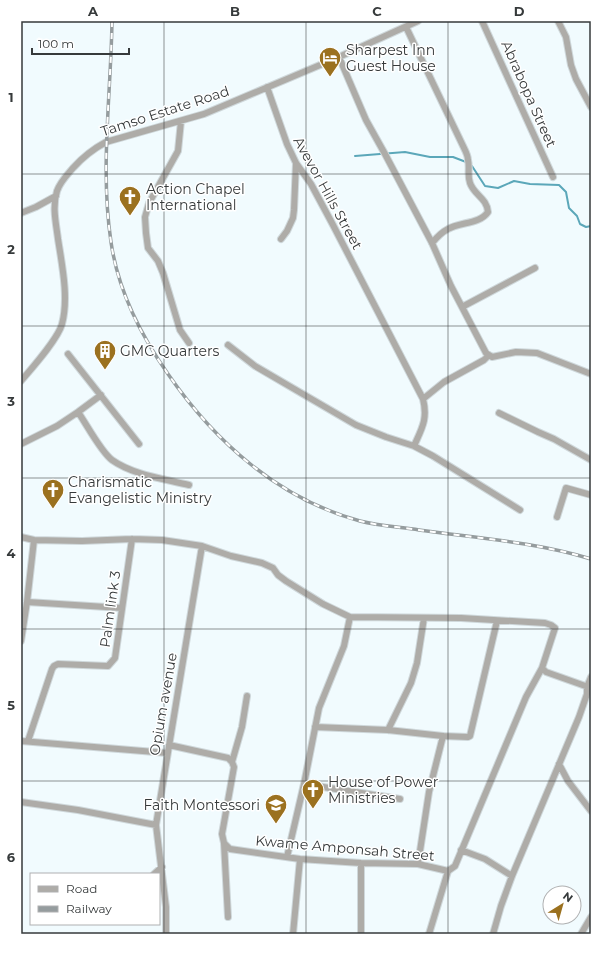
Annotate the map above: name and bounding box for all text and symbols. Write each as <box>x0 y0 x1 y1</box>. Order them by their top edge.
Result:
text: A <box>87 3 99 19</box>
text: B <box>230 3 240 19</box>
text: C <box>372 3 382 19</box>
text: D <box>514 3 525 19</box>
scale bar <box>32 30 129 56</box>
text: 100 m <box>38 36 74 51</box>
street label: Abrabopa Street <box>497 38 561 150</box>
place label: Sharpest Inn Guest House <box>346 41 436 75</box>
hotel icon: Sharpest Inn Guest House <box>317 45 343 78</box>
street label: Tamso Estate Road <box>99 82 231 140</box>
text: 1 <box>8 89 14 105</box>
street label: Avevor Hills Street <box>290 133 367 253</box>
place label: Action Chapel International <box>146 180 245 214</box>
church icon: Action Chapel International <box>117 184 143 217</box>
text: 2 <box>7 241 15 257</box>
building icon: GMC Quarters <box>92 338 118 371</box>
place label: GMC Quarters <box>120 342 219 360</box>
text: 3 <box>6 393 15 409</box>
place label: Charismatic Evangelistic Ministry <box>68 473 212 507</box>
church icon: Charismatic Evangelistic Ministry <box>40 477 66 510</box>
text: 4 <box>7 545 16 561</box>
street label: Palm link 3 <box>96 569 124 649</box>
street label: Opium avenue <box>145 651 181 757</box>
text: 5 <box>7 697 15 713</box>
place label: House of Power Ministries <box>328 773 439 807</box>
church icon: House of Power Ministries <box>300 777 326 810</box>
school or university icon: Faith Montessori <box>263 792 289 825</box>
place label: Faith Montessori <box>144 796 260 814</box>
street label: Kwame Amponsah Street <box>255 831 436 865</box>
text: 6 <box>7 849 16 865</box>
legend <box>30 873 160 925</box>
text: Road <box>66 881 97 896</box>
north arrow <box>542 885 582 925</box>
text: N <box>560 889 576 905</box>
text: Railway <box>66 901 112 916</box>

